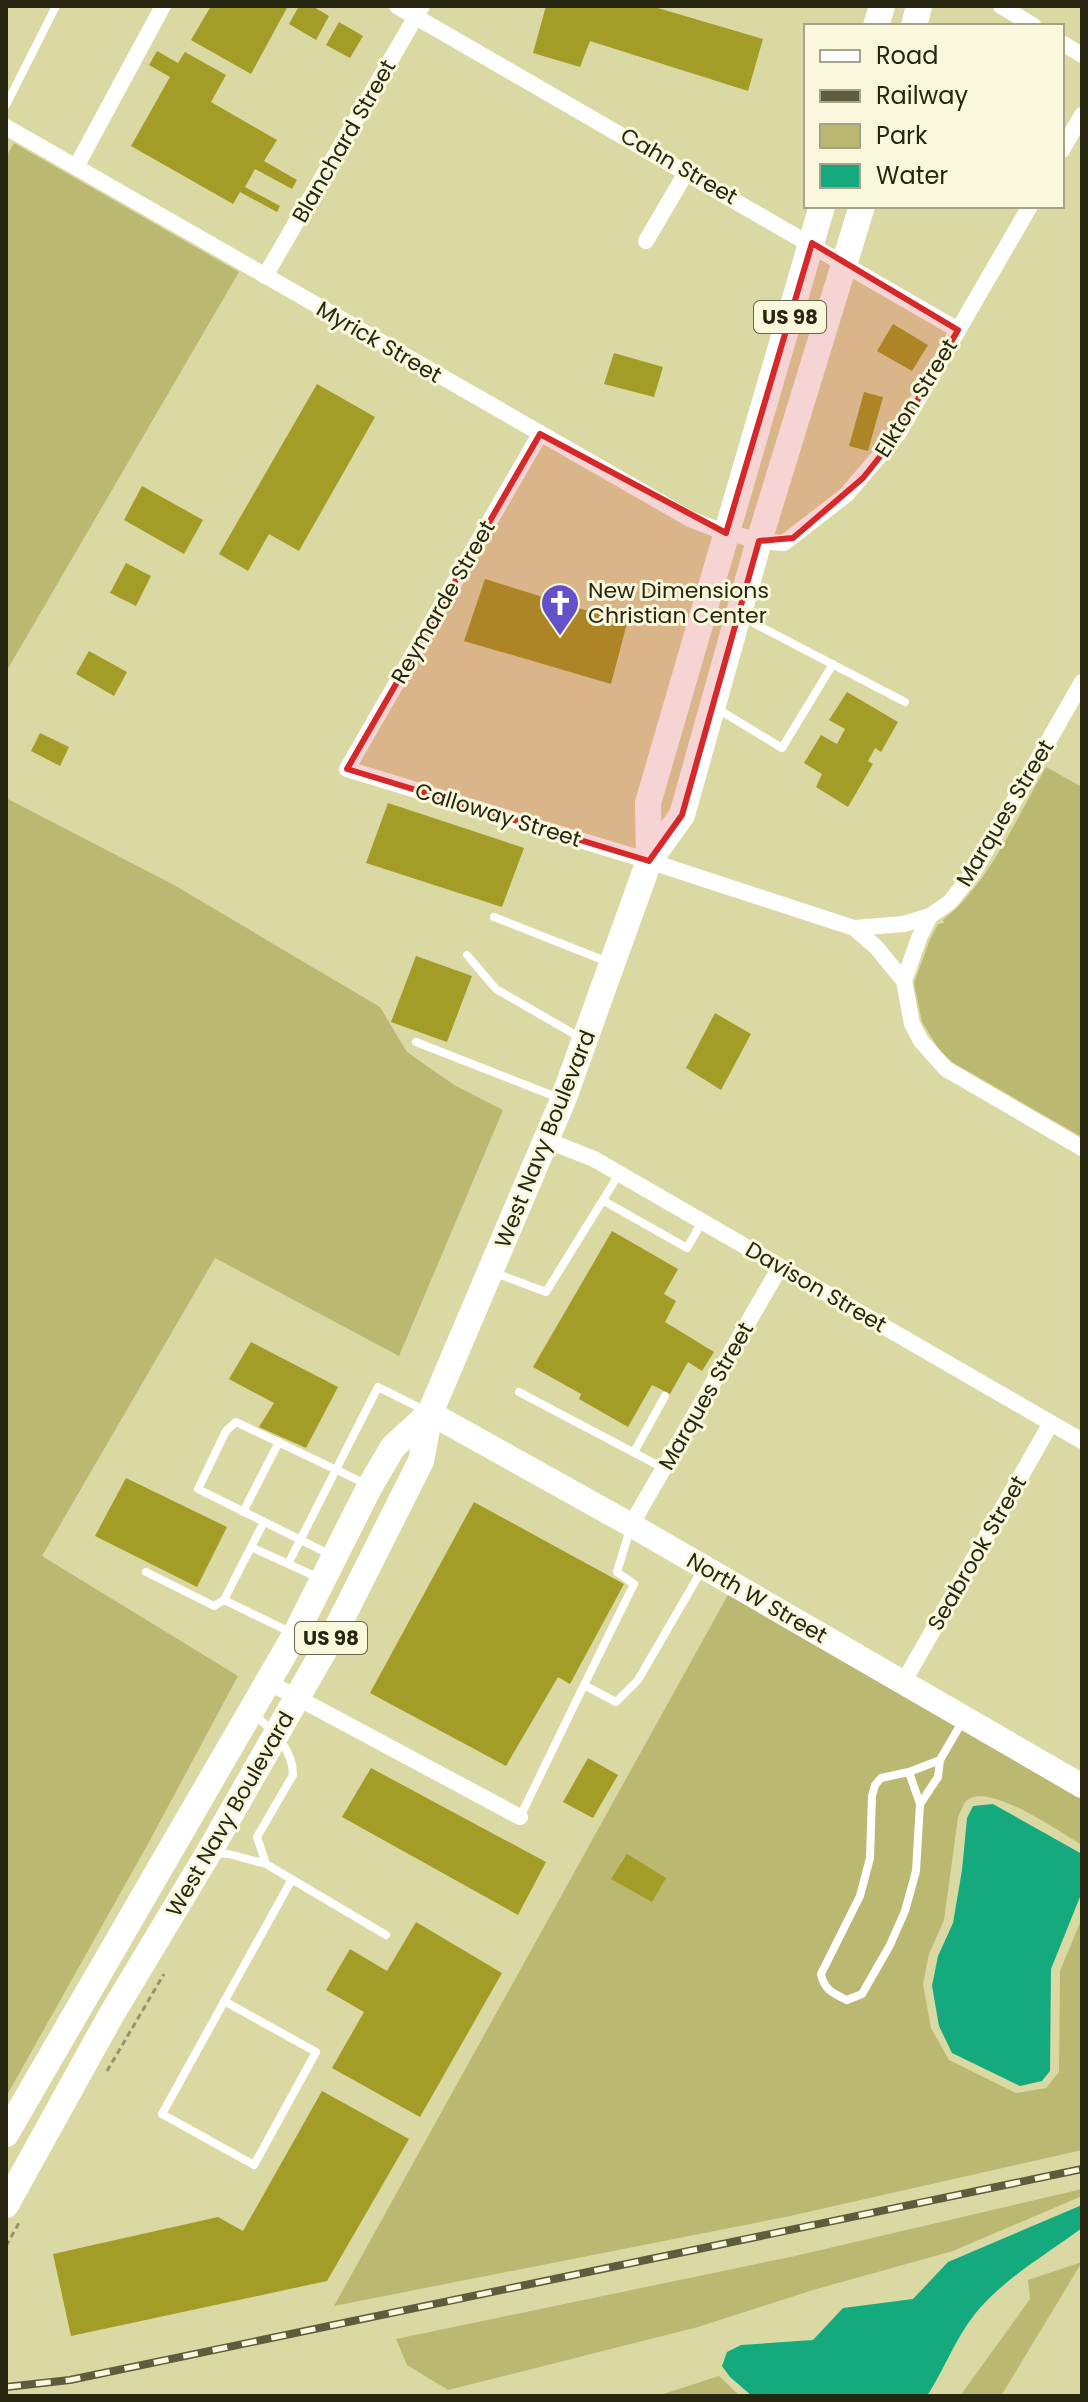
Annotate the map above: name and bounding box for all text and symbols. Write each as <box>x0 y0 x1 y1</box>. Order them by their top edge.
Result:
legend <box>804 24 1064 208</box>
text: Road <box>876 39 938 72</box>
street label: Blanchard Street <box>285 54 403 228</box>
text: Railway <box>876 79 969 112</box>
text: Park <box>876 119 928 152</box>
street label: Cahn Street <box>615 120 743 212</box>
text: Water <box>876 159 948 192</box>
street label: Myrick Street <box>311 294 447 390</box>
road number: US 98 <box>754 301 826 333</box>
street label: Elkton Street <box>867 333 965 463</box>
street label: Reymarde Street <box>384 515 502 689</box>
place label: New Dimensions Christian Center <box>588 575 769 631</box>
church icon: New Dimensions Christian Center <box>539 582 581 637</box>
street label: Marques Street <box>949 734 1061 892</box>
street label: Calloway Street <box>411 775 585 855</box>
street label: West Navy Boulevard <box>487 1025 603 1253</box>
street label: Davison Street <box>740 1234 892 1340</box>
street label: Marques Street <box>651 1316 761 1476</box>
street label: Seabrook Street <box>920 1470 1034 1636</box>
street label: North W Street <box>681 1545 833 1651</box>
road number: US 98 <box>295 1622 367 1654</box>
street label: West Navy Boulevard <box>158 1706 302 1922</box>

